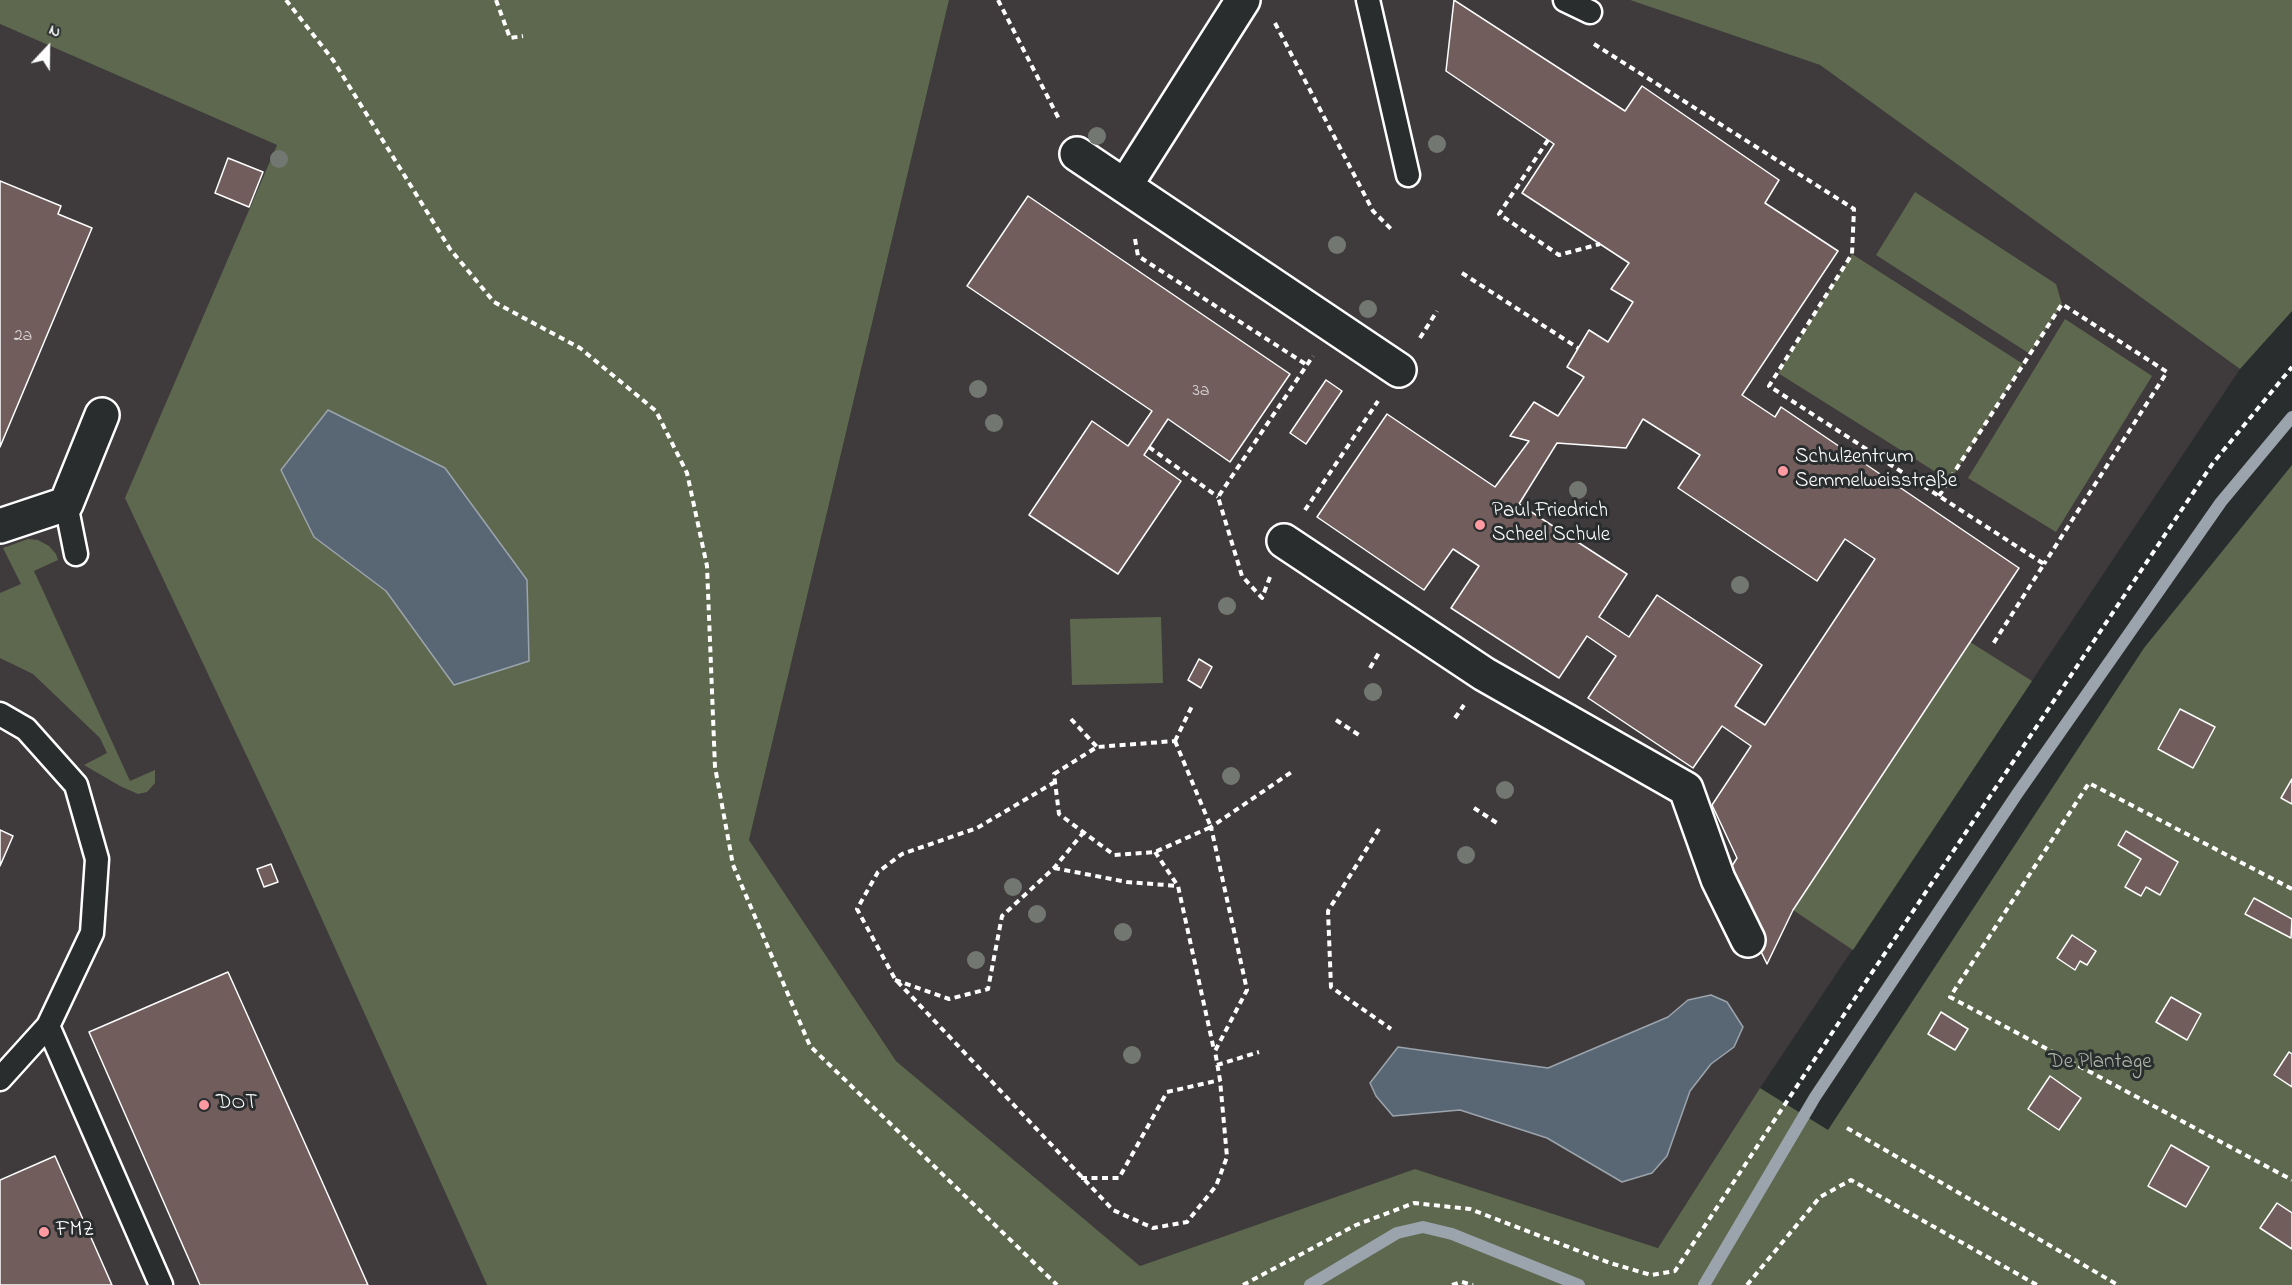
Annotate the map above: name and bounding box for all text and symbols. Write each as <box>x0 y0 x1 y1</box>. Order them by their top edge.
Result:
north arrow <box>18 18 78 78</box>
text: N <box>45 18 64 44</box>
house number: 2a <box>14 326 32 348</box>
house number: 3a <box>1192 381 1210 403</box>
place label: Schulzentrum Semmelweisstraße <box>1795 446 1957 496</box>
marker: Schulzentrum Semmelweisstraße <box>1776 464 1790 478</box>
place label: Paul Friedrich Scheel Schule <box>1492 500 1610 550</box>
marker: Paul Friedrich Scheel Schule <box>1473 518 1487 532</box>
park label: De Plantage <box>2048 1051 2152 1077</box>
place label: DOT <box>216 1092 257 1118</box>
marker: DOT <box>197 1098 211 1112</box>
place label: FMZ <box>56 1219 94 1245</box>
marker: FMZ <box>37 1225 51 1239</box>

